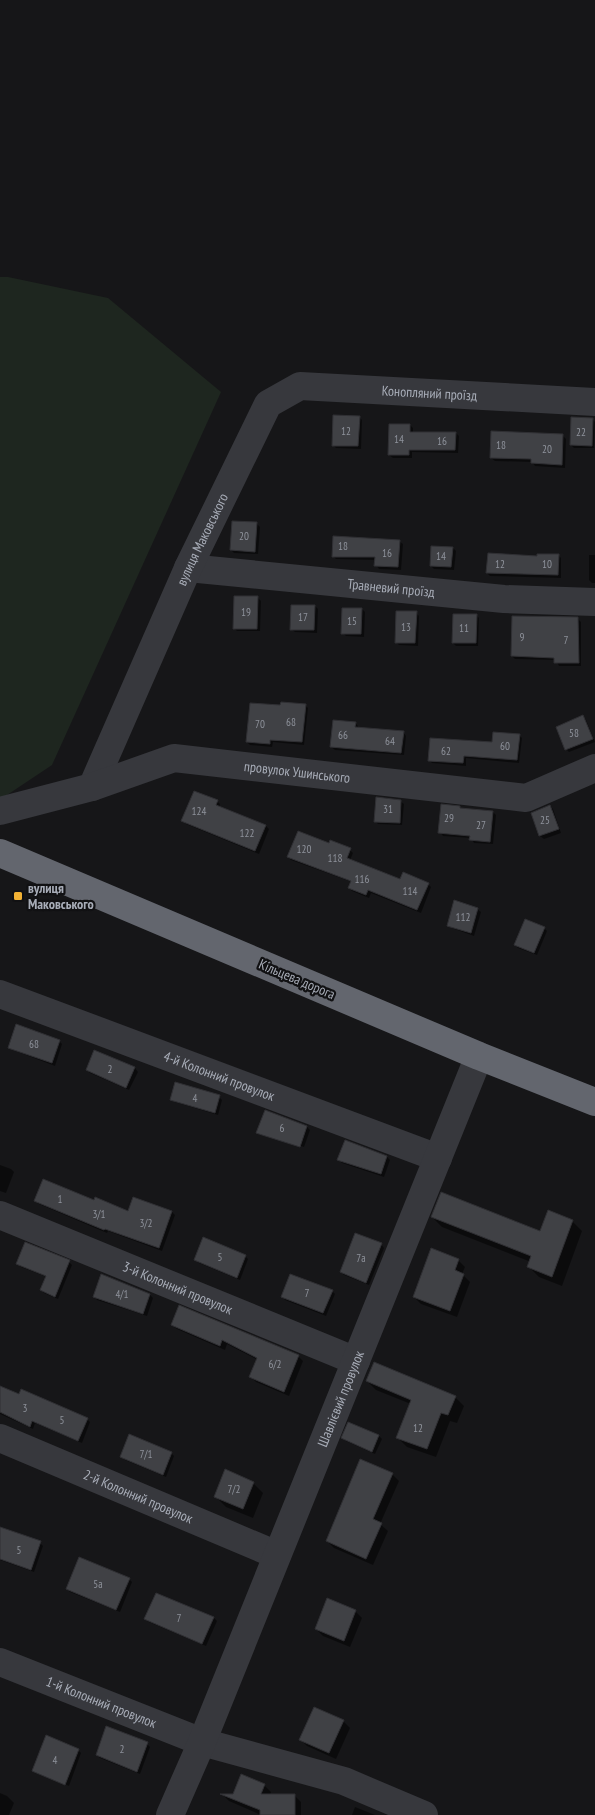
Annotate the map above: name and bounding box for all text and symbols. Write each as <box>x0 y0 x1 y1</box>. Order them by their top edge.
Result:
street label: Конопляний проїзд <box>381 381 478 405</box>
house number: 12 <box>341 424 351 438</box>
house number: 22 <box>576 425 586 439</box>
house number: 14 <box>394 432 404 446</box>
house number: 16 <box>437 434 447 448</box>
house number: 18 <box>496 438 506 452</box>
house number: 20 <box>542 442 552 456</box>
street label: вулиця Маковського <box>172 490 232 588</box>
house number: 20 <box>239 529 249 543</box>
house number: 18 <box>338 539 348 553</box>
house number: 16 <box>382 546 392 560</box>
house number: 14 <box>436 549 446 563</box>
house number: 12 <box>495 557 505 571</box>
house number: 10 <box>542 557 552 571</box>
street label: Травневий проїзд <box>347 575 436 601</box>
house number: 19 <box>241 605 251 619</box>
house number: 17 <box>298 610 308 624</box>
house number: 15 <box>347 614 357 628</box>
house number: 13 <box>401 620 411 634</box>
house number: 11 <box>459 621 469 635</box>
house number: 9 <box>520 630 525 644</box>
house number: 7 <box>564 633 569 647</box>
house number: 68 <box>286 715 296 729</box>
house number: 70 <box>255 717 265 731</box>
house number: 58 <box>569 726 579 740</box>
house number: 66 <box>338 728 348 742</box>
house number: 64 <box>385 734 395 748</box>
house number: 60 <box>500 739 510 753</box>
house number: 62 <box>441 744 451 758</box>
street label: провулок Ушинського <box>243 757 351 787</box>
house number: 31 <box>383 802 393 816</box>
house number: 124 <box>192 804 206 818</box>
house number: 29 <box>444 811 454 825</box>
house number: 25 <box>540 813 550 827</box>
house number: 27 <box>476 818 486 832</box>
house number: 122 <box>240 826 254 840</box>
house number: 120 <box>297 842 311 856</box>
house number: 118 <box>328 851 342 865</box>
house number: 116 <box>355 872 369 886</box>
place label: вулиця Маковського <box>28 879 94 913</box>
house number: 114 <box>403 884 417 898</box>
marker: вулиця Маковського <box>12 890 24 902</box>
house number: 112 <box>456 910 470 924</box>
street label: Кільцева дорога <box>256 955 338 1003</box>
house number: 68 <box>29 1037 39 1051</box>
street label: 4-й Колонний провулок <box>161 1047 277 1105</box>
house number: 2 <box>108 1062 113 1076</box>
house number: 4 <box>193 1091 197 1105</box>
house number: 6 <box>280 1121 285 1135</box>
house number: 1 <box>58 1192 63 1206</box>
house number: 3/1 <box>92 1207 106 1221</box>
house number: 3/2 <box>139 1216 153 1230</box>
house number: 5 <box>218 1250 223 1264</box>
house number: 7а <box>356 1251 366 1265</box>
street label: 3-й Колонний провулок <box>120 1257 236 1319</box>
house number: 7 <box>305 1286 310 1300</box>
house number: 4/1 <box>115 1287 129 1301</box>
street label: Шавлієвий провулок <box>313 1347 368 1449</box>
house number: 6/2 <box>268 1357 282 1371</box>
house number: 3 <box>23 1401 28 1415</box>
house number: 5 <box>60 1413 65 1427</box>
house number: 12 <box>413 1421 423 1435</box>
house number: 7/1 <box>139 1447 153 1461</box>
street label: 2-й Колонний провулок <box>81 1465 196 1528</box>
house number: 7/2 <box>227 1482 241 1496</box>
house number: 5 <box>17 1543 22 1557</box>
house number: 5а <box>93 1577 103 1591</box>
house number: 7 <box>177 1611 182 1625</box>
street label: 1-й Колонний провулок <box>44 1672 160 1732</box>
house number: 2 <box>120 1742 125 1756</box>
house number: 4 <box>53 1753 58 1767</box>

